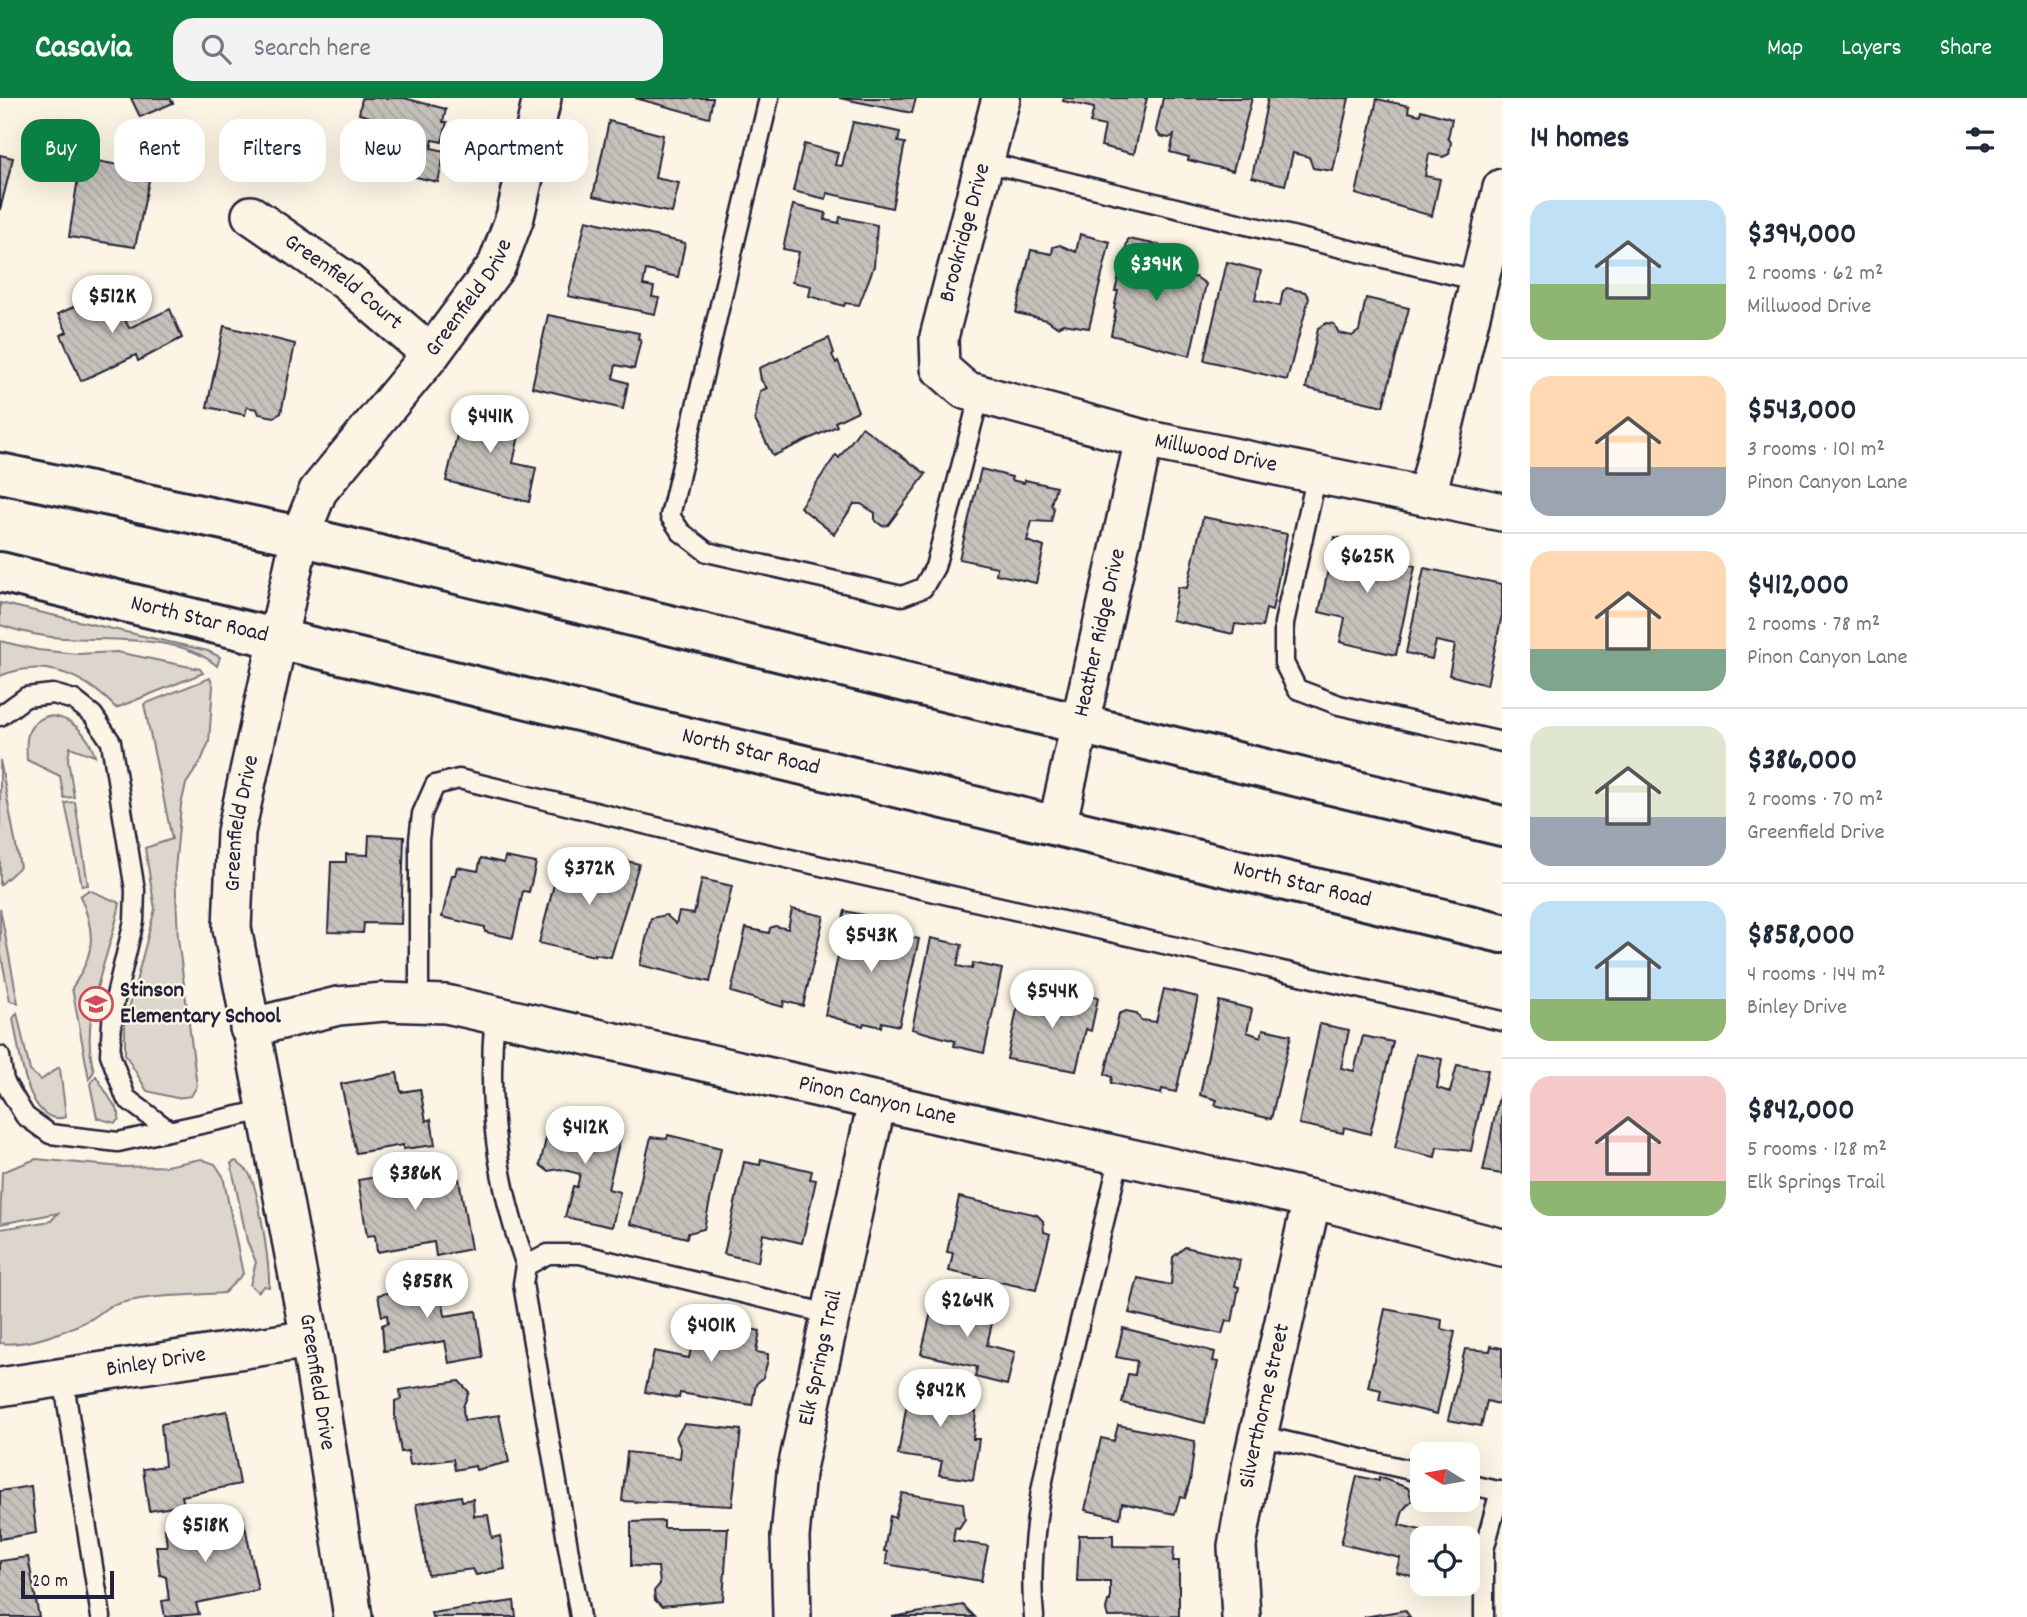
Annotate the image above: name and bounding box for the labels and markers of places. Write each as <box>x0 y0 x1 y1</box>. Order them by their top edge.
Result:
pin: $394K <box>1107 244 1205 303</box>
pin: $512K <box>63 275 161 335</box>
pin: $441K <box>441 396 539 455</box>
pin: $625K <box>1318 536 1416 595</box>
pin: $372K <box>540 848 638 907</box>
pin: $543K <box>822 914 920 974</box>
pin: $544K <box>1003 970 1101 1030</box>
place label: Stinson Elementary School <box>120 975 281 1034</box>
school or university icon: Stinson Elementary School <box>77 985 115 1023</box>
pin: $412K <box>536 1107 634 1166</box>
pin: $386K <box>366 1152 464 1212</box>
pin: $858K <box>378 1260 476 1320</box>
pin: $264K <box>918 1280 1016 1339</box>
pin: $401K <box>662 1304 760 1364</box>
pin: $842K <box>891 1370 989 1429</box>
pin: $518K <box>156 1504 254 1564</box>

